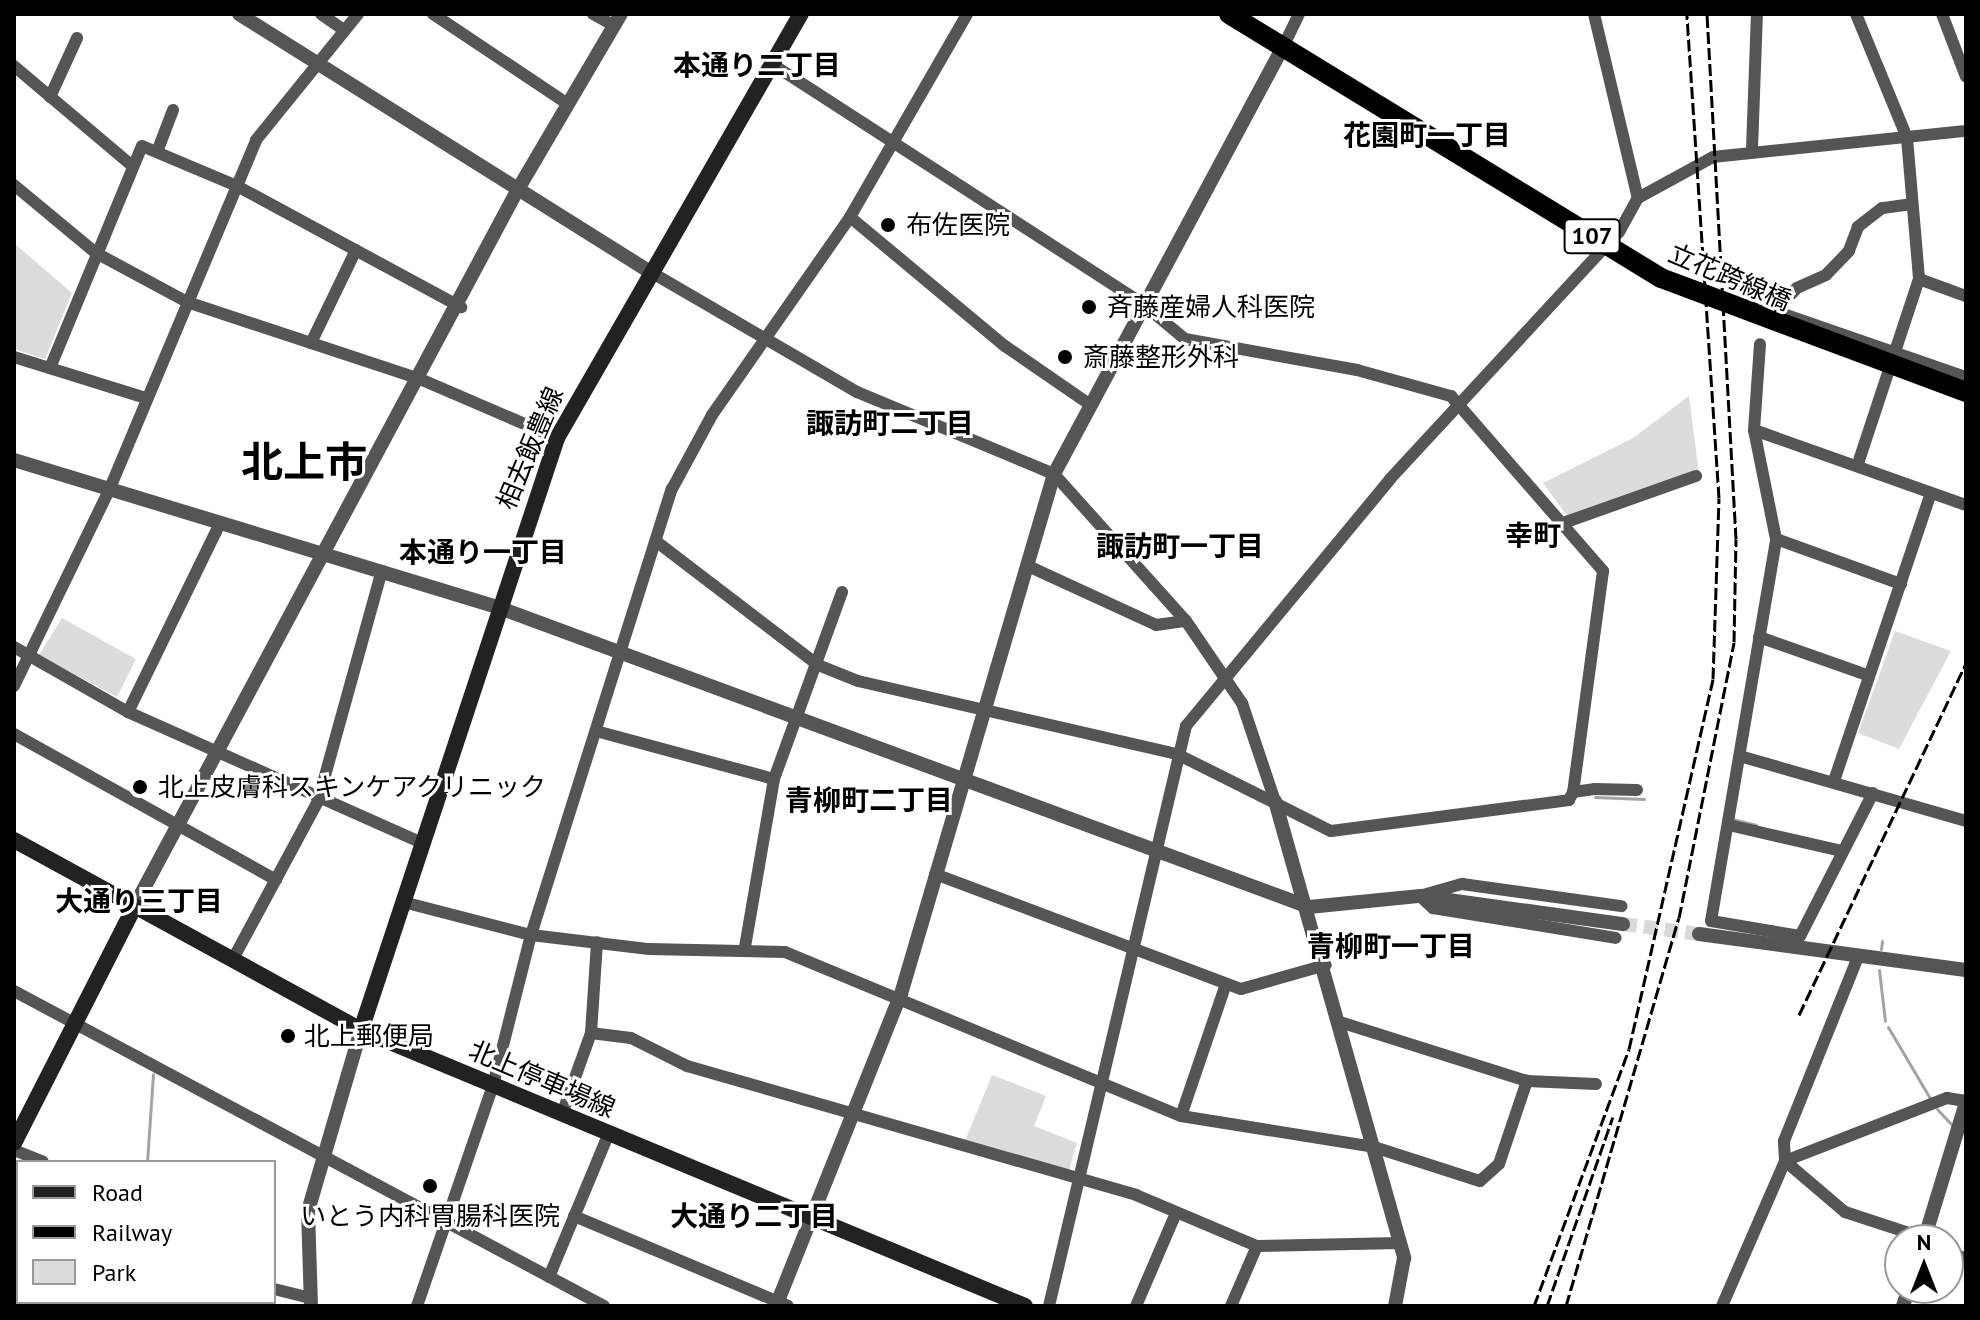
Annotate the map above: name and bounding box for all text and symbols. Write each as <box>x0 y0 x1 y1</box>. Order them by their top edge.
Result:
district label: 本通り二丁目 <box>673 48 841 82</box>
district label: 花園町一丁目 <box>1343 118 1511 152</box>
place label: 布佐医院 <box>906 209 1010 241</box>
marker: 布佐医院 <box>877 214 899 236</box>
road number: 107 <box>1562 216 1622 256</box>
street label: 立花跨線橋 <box>1664 237 1796 317</box>
place label: 斉藤産婦人科医院 <box>1107 291 1315 323</box>
marker: 斉藤産婦人科医院 <box>1078 296 1100 318</box>
place label: 斎藤整形外科 <box>1083 341 1239 373</box>
marker: 斎藤整形外科 <box>1054 346 1076 368</box>
street label: 相去飯豊線 <box>490 382 570 514</box>
district label: 諏訪町二丁目 <box>806 406 974 440</box>
district label: 北上市 <box>241 437 367 487</box>
district label: 幸町 <box>1505 518 1561 552</box>
district label: 諏訪町一丁目 <box>1096 529 1264 563</box>
district label: 本通り一丁目 <box>399 535 567 569</box>
place label: 北上皮膚科スキンケアクリニック <box>158 771 548 803</box>
marker: 北上皮膚科スキンケアクリニック <box>129 776 151 798</box>
district label: 青柳町二丁目 <box>785 783 953 817</box>
district label: 大通り三丁目 <box>55 884 223 918</box>
district label: 青柳町一丁目 <box>1307 929 1475 963</box>
place label: 北上郵便局 <box>304 1020 434 1052</box>
marker: 北上郵便局 <box>279 1027 297 1045</box>
street label: 北上停車場線 <box>464 1034 620 1124</box>
legend <box>16 1160 276 1304</box>
marker: いとう内科胃腸科医院 <box>419 1175 441 1197</box>
text: Road <box>92 1177 143 1208</box>
district label: 大通り二丁目 <box>670 1199 838 1233</box>
place label: いとう内科胃腸科医院 <box>300 1200 560 1232</box>
text: Railway <box>92 1217 172 1248</box>
north arrow <box>1884 1224 1964 1304</box>
text: N <box>1917 1228 1931 1256</box>
text: Park <box>92 1257 136 1288</box>

